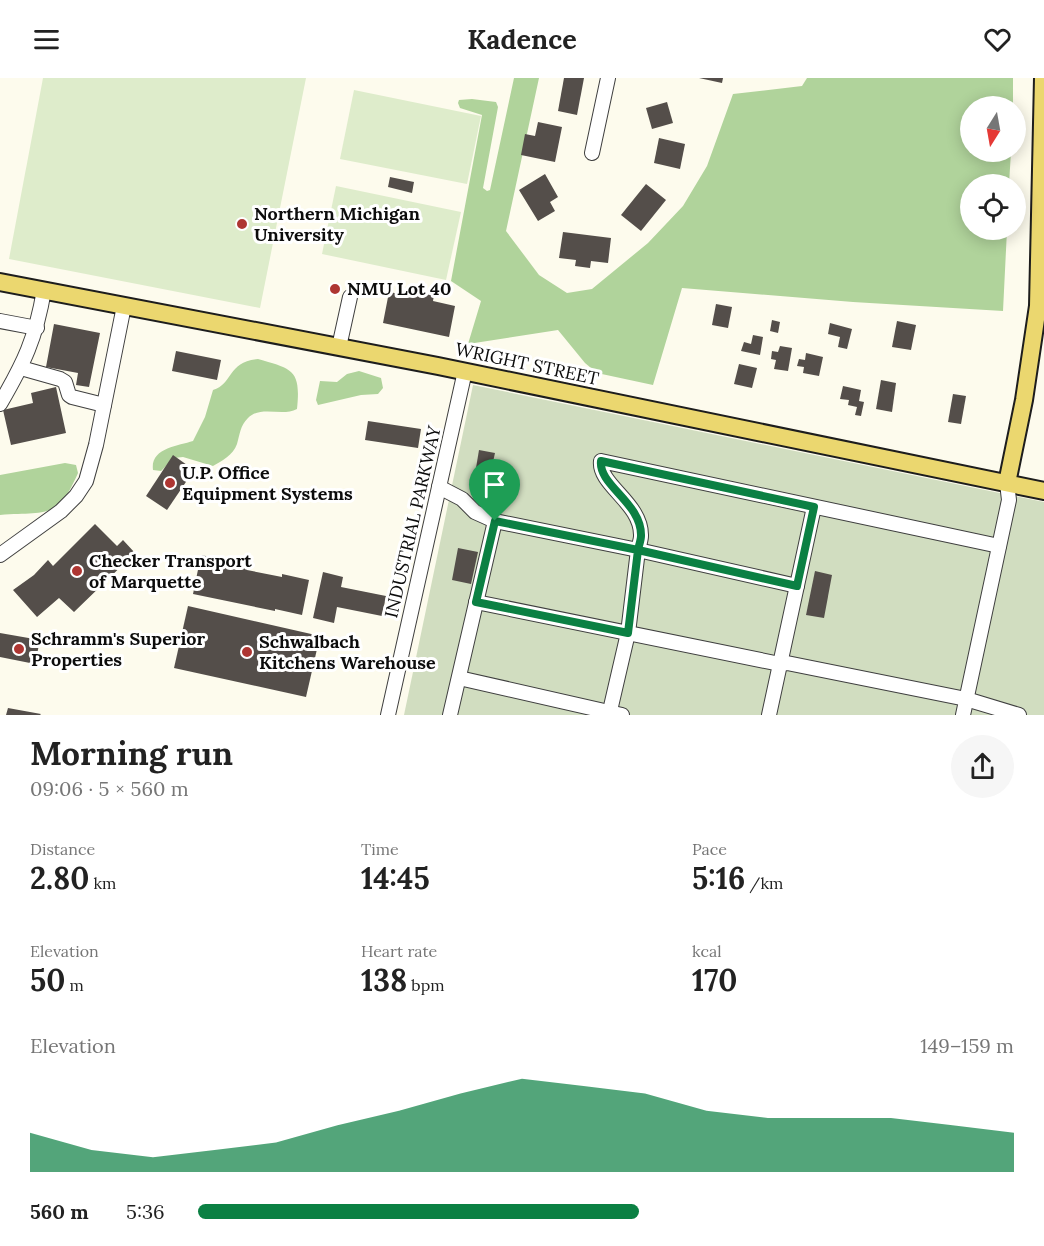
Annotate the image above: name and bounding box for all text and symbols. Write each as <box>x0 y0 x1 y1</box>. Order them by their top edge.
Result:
text: Kadence <box>467 22 577 56</box>
icon: menu <box>30 23 63 56</box>
icon: heart <box>981 23 1014 56</box>
north arrow <box>960 96 1026 162</box>
map controls <box>960 96 1026 240</box>
button: locate <box>960 174 1026 240</box>
place label: Northern Michigan University <box>254 202 420 246</box>
marker: Northern Michigan University <box>235 217 249 231</box>
place label: NMU Lot 40 <box>347 277 451 300</box>
marker: NMU Lot 40 <box>328 282 342 296</box>
street label: WRIGHT STREET <box>453 337 601 390</box>
street label: INDUSTRIAL PARKWAY <box>379 423 446 620</box>
pin <box>469 459 520 521</box>
place label: U.P. Office Equipment Systems <box>182 461 353 505</box>
icon: arrive <box>478 468 511 501</box>
marker: U.P. Office Equipment Systems <box>163 476 177 490</box>
place label: Checker Transport of Marquette <box>89 549 252 593</box>
marker: Checker Transport of Marquette <box>70 564 84 578</box>
place label: Schramm's Superior Properties <box>31 627 206 671</box>
place label: Schwalbach Kitchens Warehouse <box>259 630 436 674</box>
marker: Schramm's Superior Properties <box>12 642 26 656</box>
marker: Schwalbach Kitchens Warehouse <box>240 645 254 659</box>
text: Morning run <box>30 732 233 774</box>
button: share <box>951 735 1014 798</box>
text: 09:06 · 5 × 560 m <box>30 776 189 801</box>
text: Distance <box>30 839 95 859</box>
text: Time <box>361 839 399 859</box>
text: Pace <box>692 839 727 859</box>
text: 2.80 <box>30 859 89 897</box>
text: 14:45 <box>361 859 430 897</box>
text: 5:16 <box>692 859 745 897</box>
text: km <box>89 873 116 893</box>
text: /km <box>745 873 783 893</box>
text: Elevation <box>30 941 99 961</box>
text: Heart rate <box>361 941 437 961</box>
text: kcal <box>692 941 722 961</box>
text: 50 <box>30 961 65 999</box>
text: 138 <box>361 961 407 999</box>
text: 170 <box>692 961 737 999</box>
text: m <box>65 975 84 995</box>
text: bpm <box>407 975 445 995</box>
text: Elevation <box>30 1033 116 1058</box>
text: 149–159 m <box>920 1033 1014 1058</box>
text: 560 m <box>30 1199 89 1224</box>
text: 5:36 <box>126 1199 165 1224</box>

